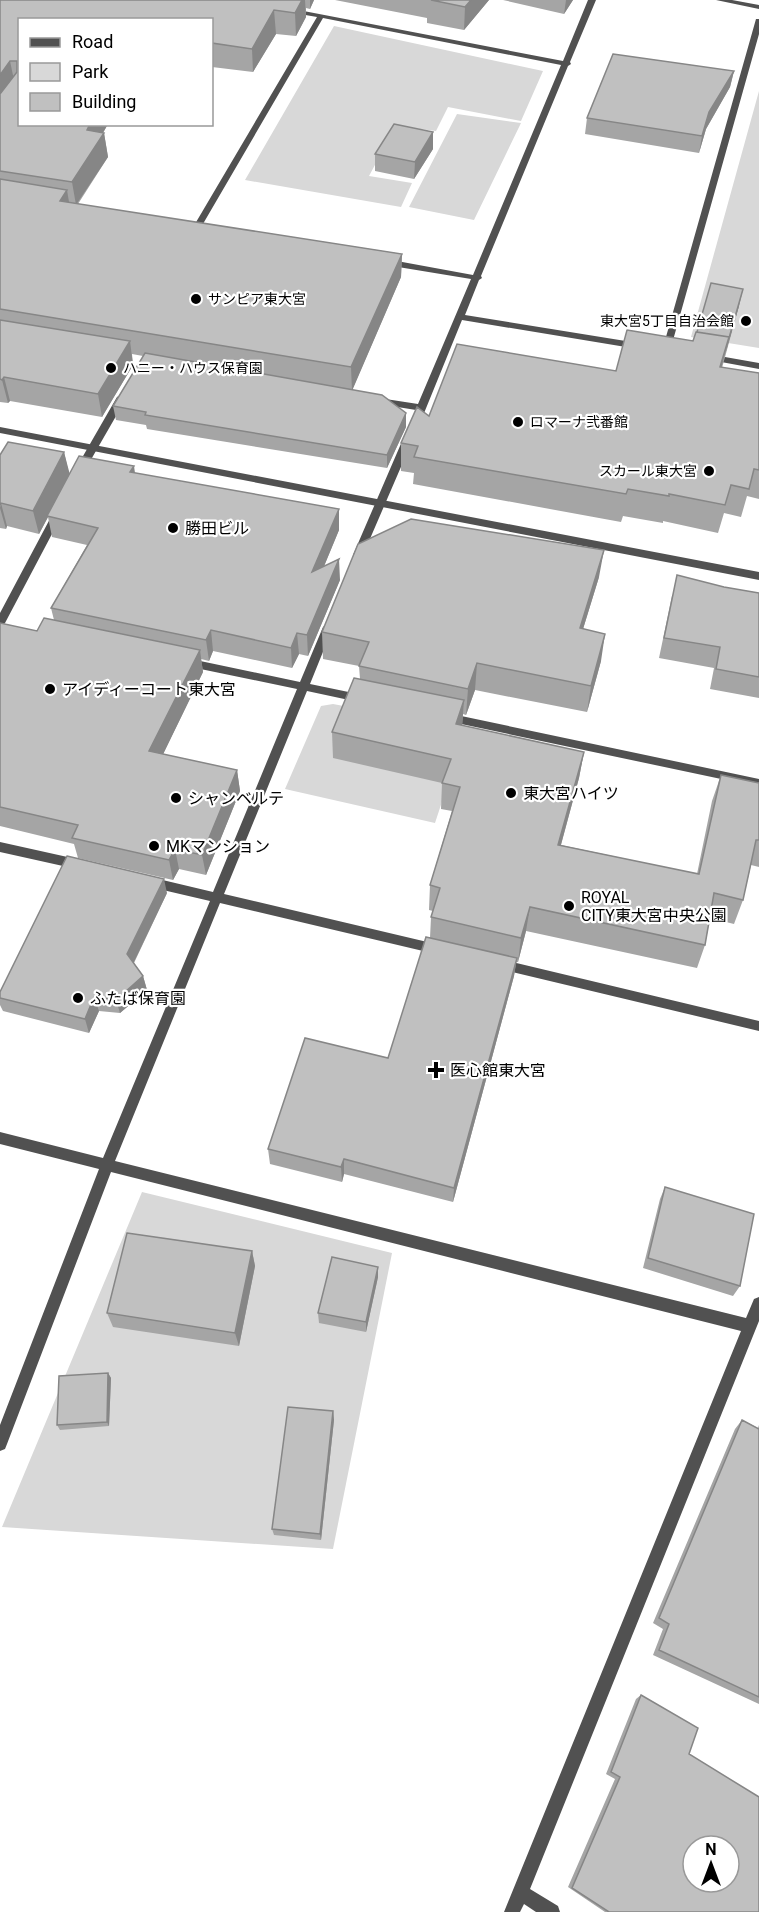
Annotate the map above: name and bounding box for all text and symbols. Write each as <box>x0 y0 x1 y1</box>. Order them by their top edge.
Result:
legend <box>18 18 213 126</box>
text: Road <box>72 31 113 52</box>
text: Park <box>72 61 109 82</box>
text: Building <box>72 91 136 112</box>
place label: サンピア東大宮 <box>208 291 306 307</box>
marker: サンピア東大宮 <box>189 292 203 306</box>
place label: 東大宮5丁目自治会館 <box>600 313 734 329</box>
marker: 東大宮5丁目自治会館 <box>739 314 753 328</box>
place label: ハニー・ハウス保育園 <box>123 360 263 376</box>
marker: ハニー・ハウス保育園 <box>104 361 118 375</box>
place label: ロマーナ弐番館 <box>530 414 628 430</box>
marker: ロマーナ弐番館 <box>511 415 525 429</box>
place label: スカール東大宮 <box>599 463 697 479</box>
marker: スカール東大宮 <box>702 464 716 478</box>
place label: 勝田ビル <box>185 519 249 538</box>
marker: 勝田ビル <box>166 521 180 535</box>
place label: アイディーコート東大宮 <box>62 680 236 699</box>
marker: アイディーコート東大宮 <box>43 682 57 696</box>
place label: 東大宮ハイツ <box>523 784 619 803</box>
marker: 東大宮ハイツ <box>504 786 518 800</box>
place label: シャンベルテ <box>188 789 284 808</box>
marker: シャンベルテ <box>169 791 183 805</box>
place label: MKマンション <box>166 837 270 856</box>
marker: MKマンション <box>147 839 161 853</box>
place label: ROYAL CITY東大宮中央公園 <box>581 888 727 925</box>
marker: ROYAL CITY東大宮中央公園 <box>562 899 576 913</box>
place label: ふたば保育園 <box>90 989 186 1008</box>
marker: ふたば保育園 <box>71 991 85 1005</box>
marker: 医心館東大宮 <box>427 1061 445 1079</box>
place label: 医心館東大宮 <box>450 1061 546 1080</box>
north arrow <box>681 1834 741 1894</box>
text: N <box>705 1840 717 1859</box>

